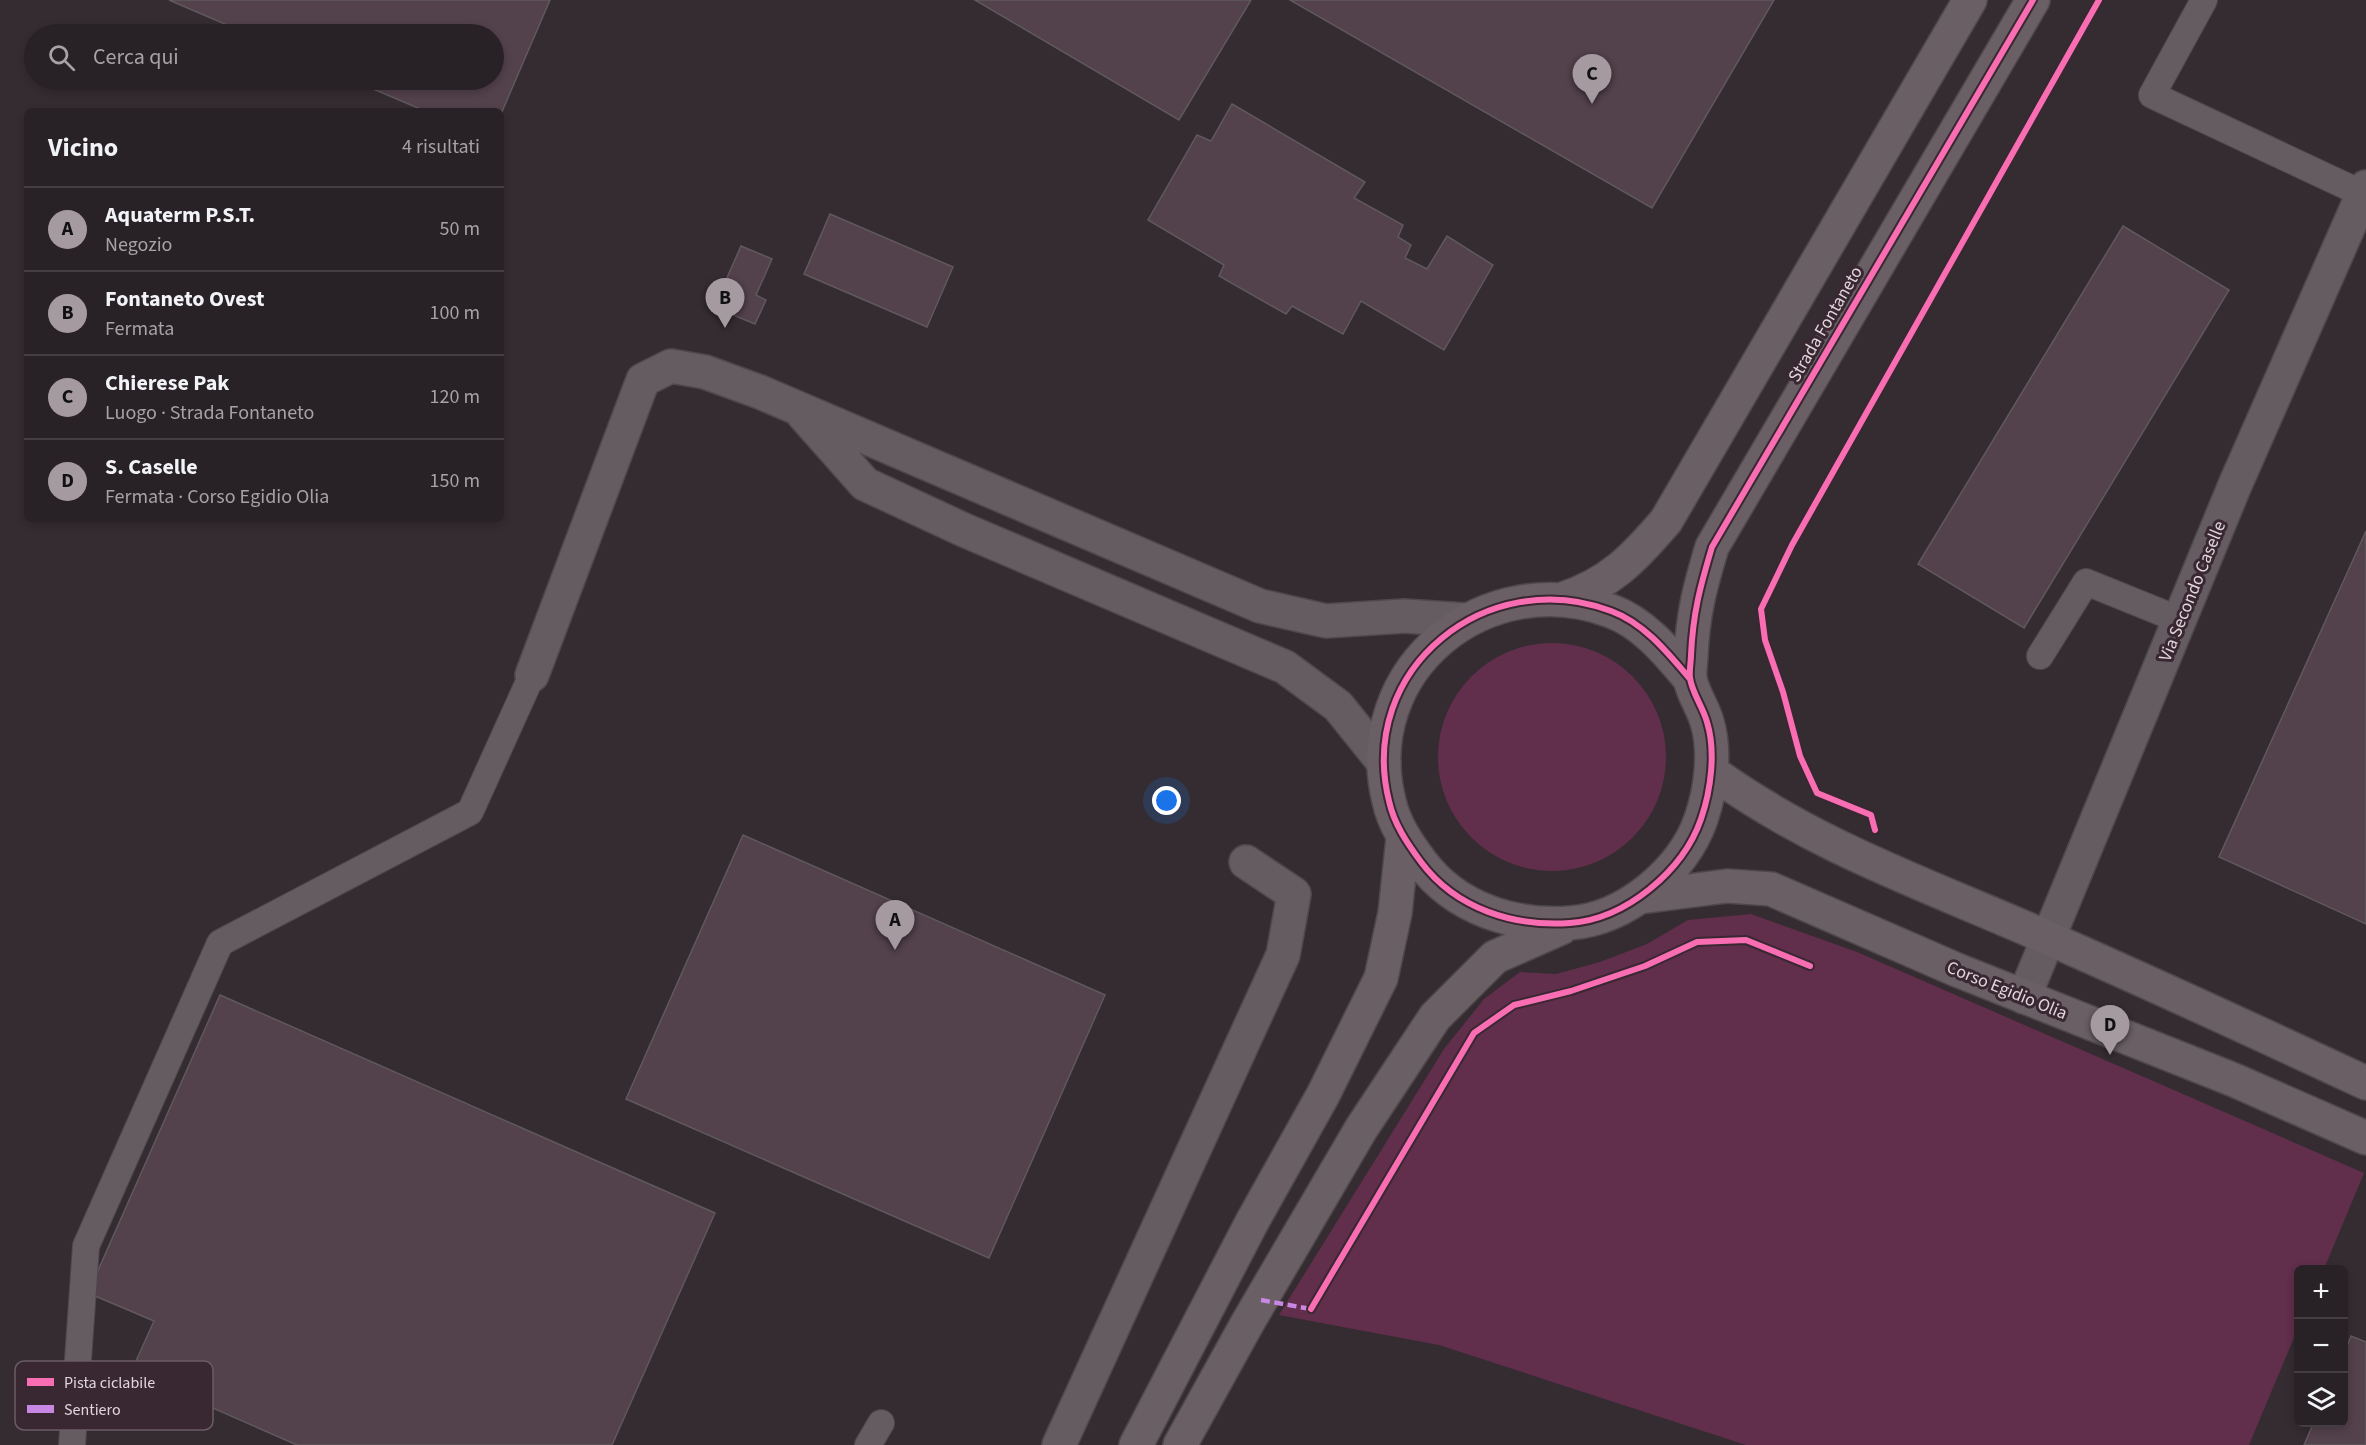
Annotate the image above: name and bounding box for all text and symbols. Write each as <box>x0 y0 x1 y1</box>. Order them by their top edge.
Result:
search box <box>24 24 504 90</box>
icon: search <box>45 41 78 74</box>
text: Cerca qui <box>93 41 179 73</box>
pin: C <box>1572 54 1612 104</box>
text: Vicino <box>48 129 118 166</box>
text: 4 risultati <box>402 133 480 161</box>
text: Aquaterm P.S.T. <box>105 199 255 231</box>
text: A <box>62 215 73 243</box>
text: 50 m <box>440 215 480 243</box>
text: Negozio <box>105 231 172 259</box>
street label: Strada Fontaneto <box>1782 262 1869 387</box>
pin: B <box>706 278 744 328</box>
text: Fontaneto Ovest <box>105 283 264 315</box>
text: B <box>61 299 74 327</box>
text: 100 m <box>430 299 480 327</box>
text: Fermata <box>105 315 174 343</box>
text: Chierese Pak <box>105 367 229 399</box>
text: C <box>62 383 73 411</box>
text: 120 m <box>430 383 480 411</box>
text: Luogo · Strada Fontaneto <box>105 399 314 427</box>
text: S. Caselle <box>105 451 198 483</box>
text: D <box>61 467 74 495</box>
text: 150 m <box>430 467 480 495</box>
text: Fermata · Corso Egidio Olia <box>105 483 329 511</box>
street label: Via Secondo Caselle <box>2153 517 2232 665</box>
your location <box>1152 786 1181 815</box>
pin: A <box>876 900 914 950</box>
street label: Corso Egidio Olia <box>1943 955 2071 1026</box>
pin: D <box>2090 1006 2130 1055</box>
map controls <box>2294 1265 2348 1427</box>
button: + <box>2294 1265 2348 1319</box>
button: − <box>2294 1319 2348 1373</box>
legend <box>15 1361 213 1430</box>
text: Pista ciclabile <box>64 1372 155 1394</box>
button: layers <box>2294 1373 2348 1427</box>
text: Sentiero <box>64 1399 121 1421</box>

